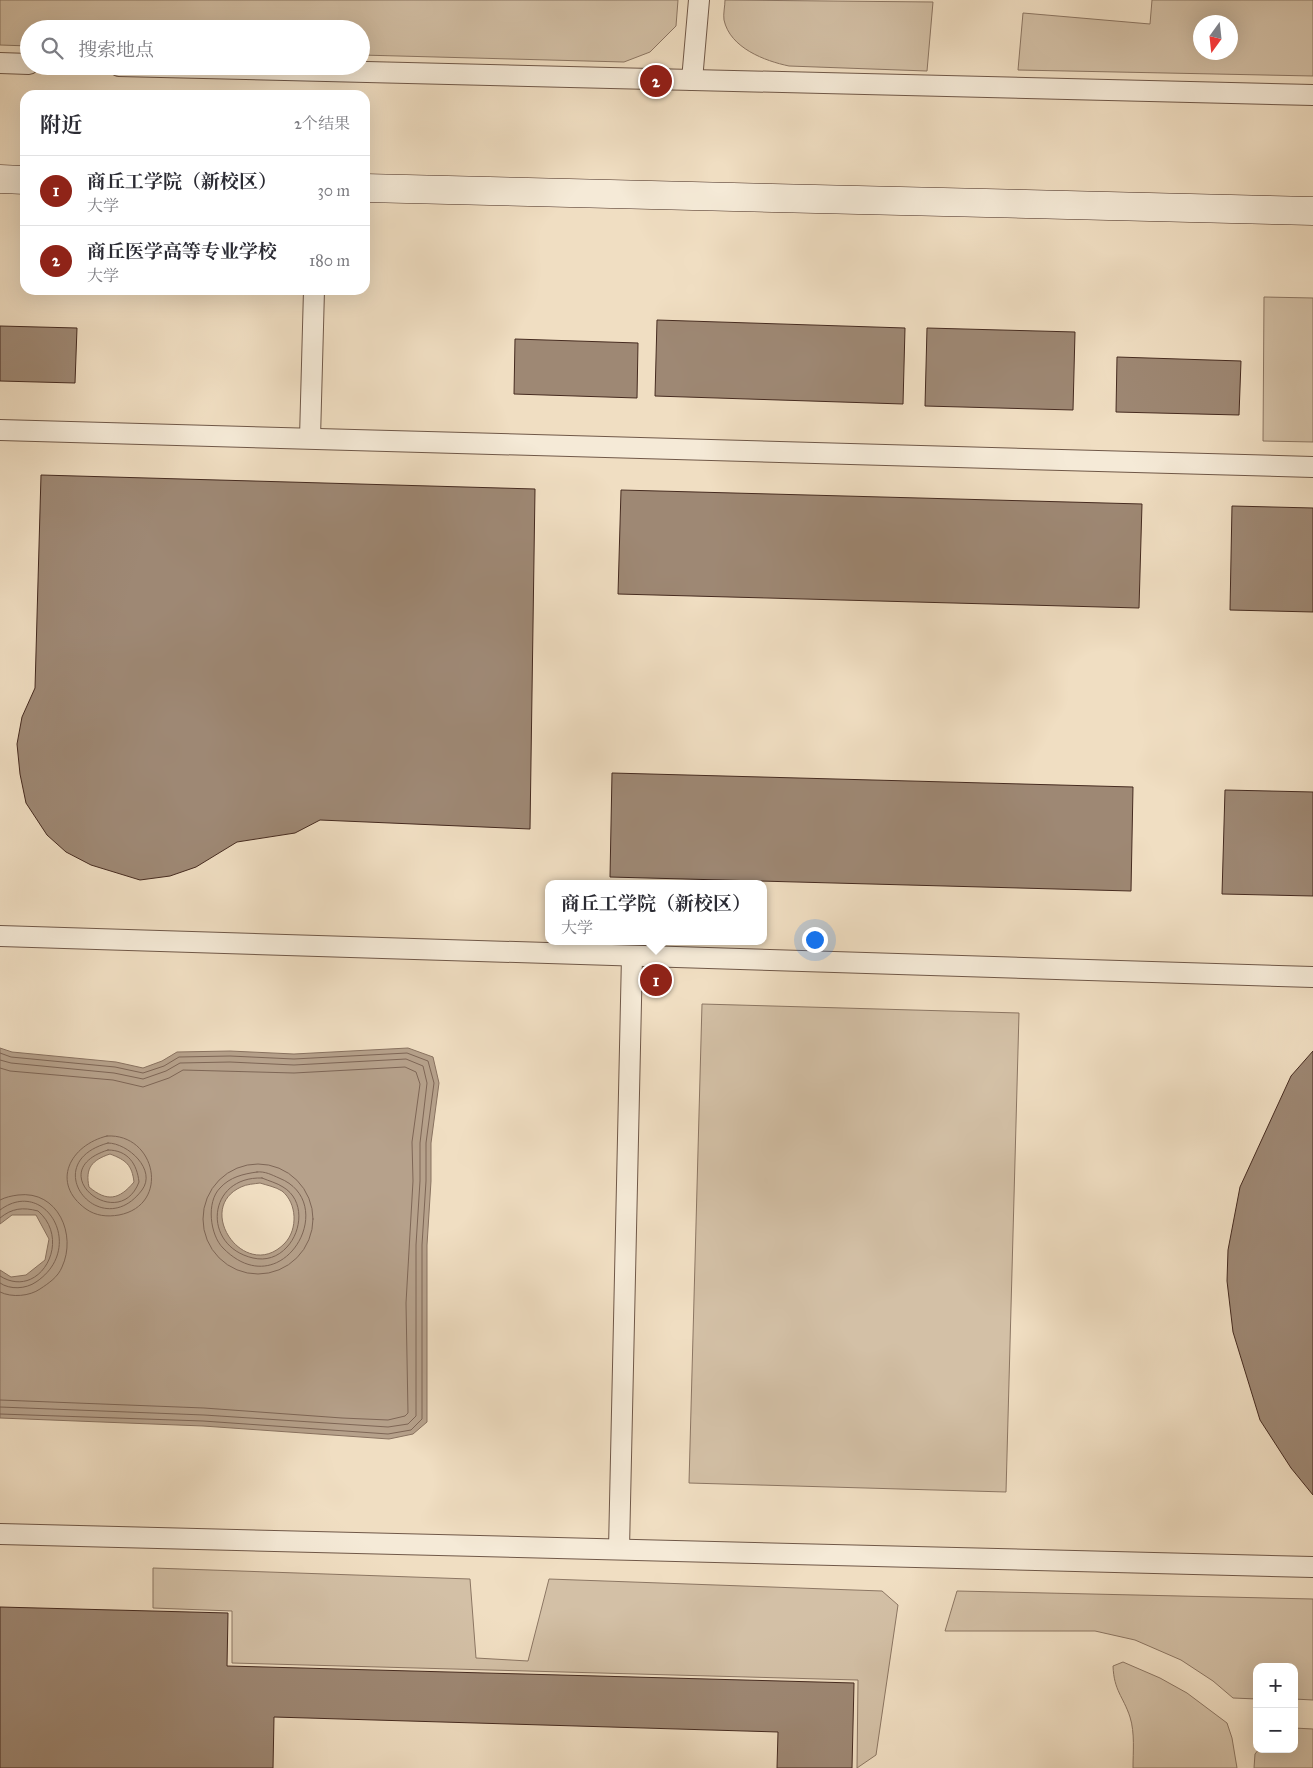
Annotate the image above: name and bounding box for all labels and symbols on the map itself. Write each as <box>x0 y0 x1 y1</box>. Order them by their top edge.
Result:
north arrow <box>1193 15 1238 60</box>
pin: 2 <box>640 62 672 100</box>
your location <box>802 927 828 953</box>
pin: 1 <box>640 961 672 999</box>

